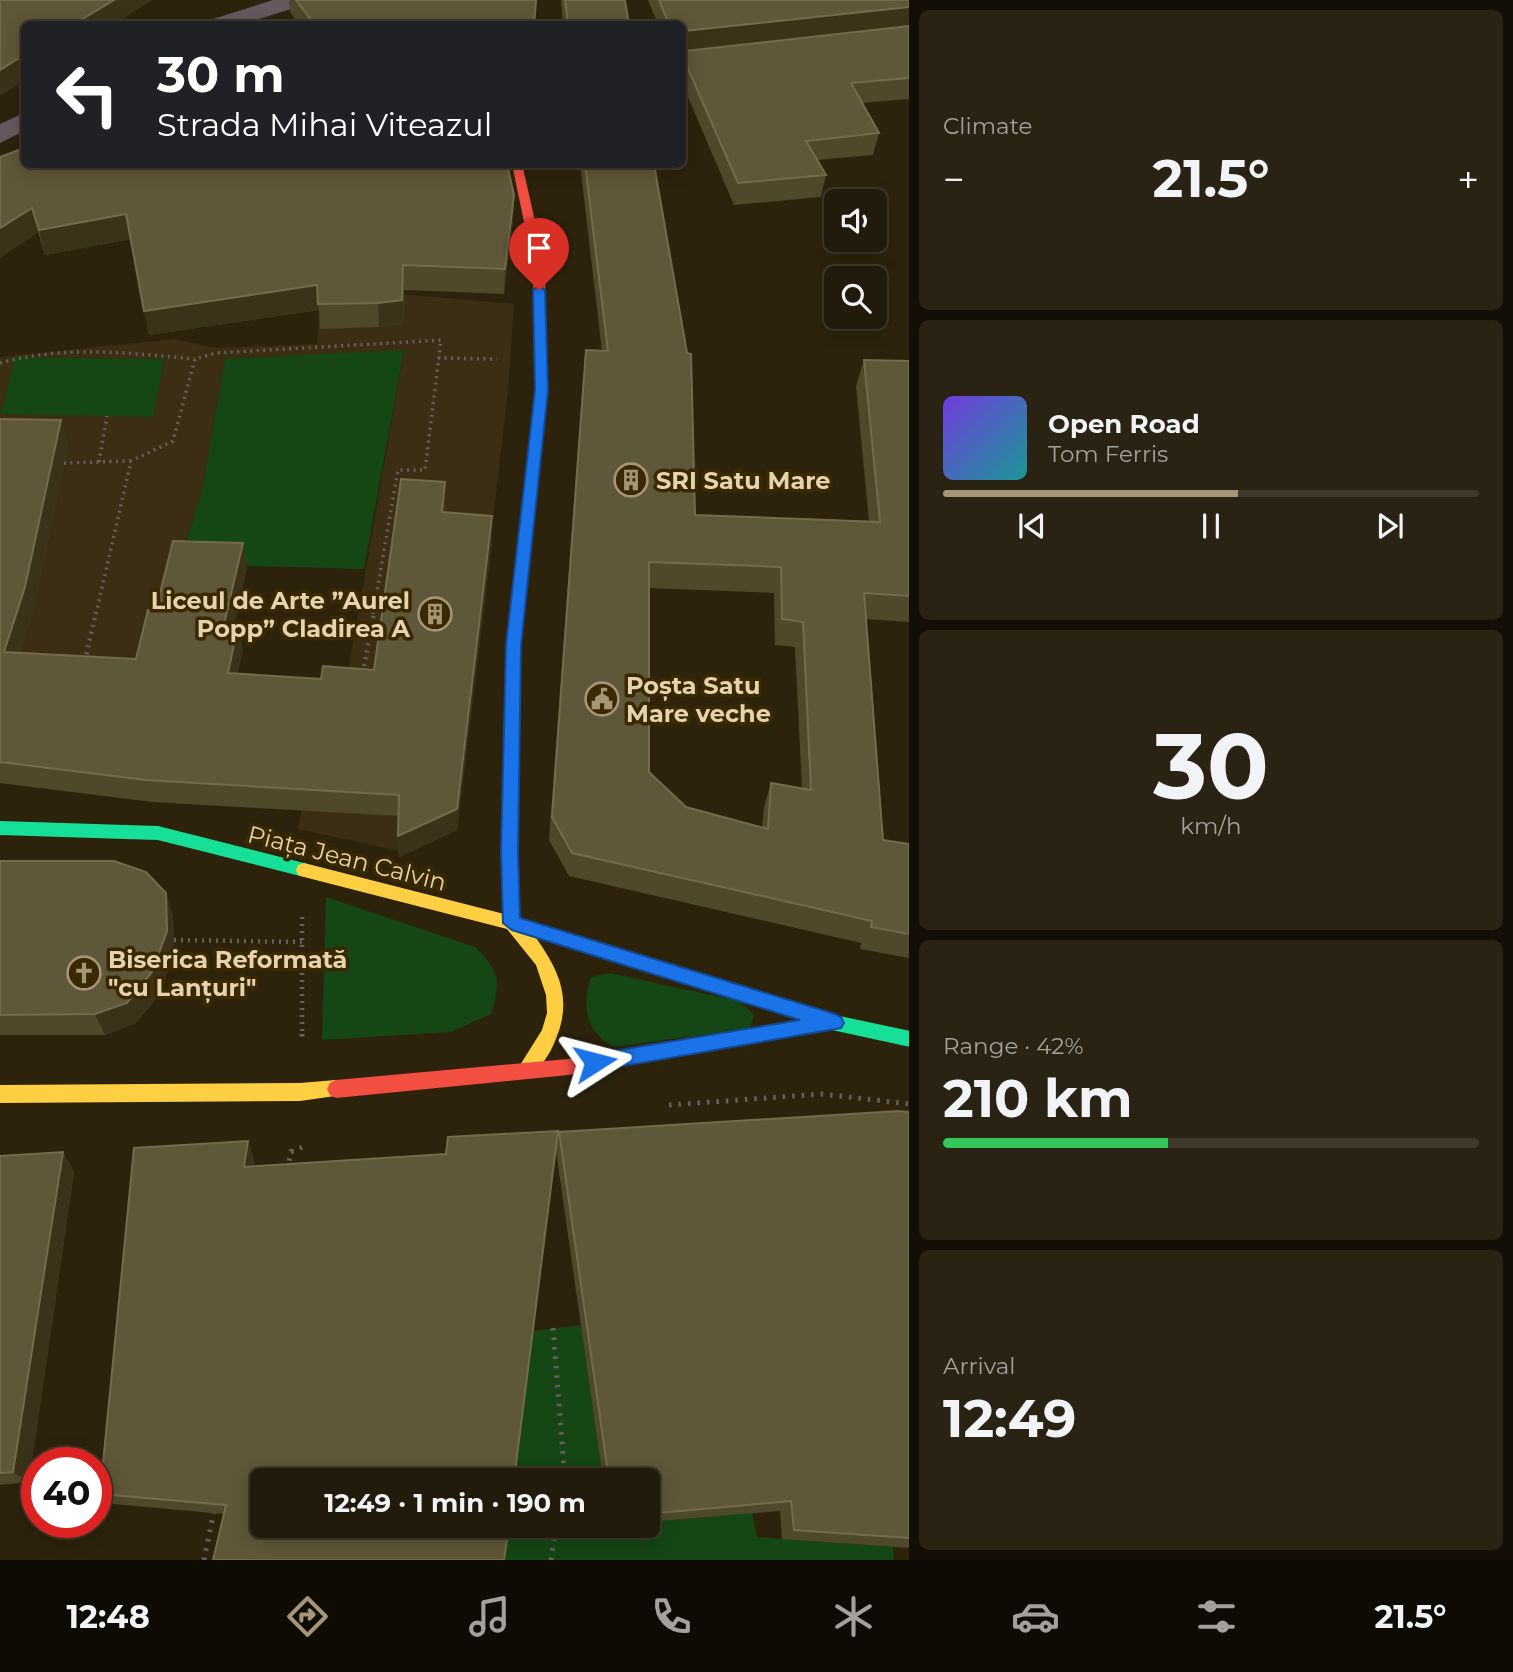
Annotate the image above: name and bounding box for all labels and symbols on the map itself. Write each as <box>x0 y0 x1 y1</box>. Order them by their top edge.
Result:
pin <box>509 218 569 290</box>
building icon: SRI Satu Mare <box>612 461 650 499</box>
place label: SRI Satu Mare <box>656 466 830 495</box>
place label: Liceul de Arte ”Aurel Popp” Cladirea A <box>151 586 411 643</box>
building icon: Liceul de Arte ”Aurel Popp” Cladirea A <box>416 595 454 633</box>
place label: Poșta Satu Mare veche <box>626 671 771 728</box>
public building icon: Poșta Satu Mare veche <box>583 680 621 718</box>
street label: Piața Jean Calvin <box>245 819 449 897</box>
place label: Biserica Reformată "cu Lanțuri" <box>108 945 347 1003</box>
church icon: Biserica Reformată "cu Lanțuri" <box>65 954 103 992</box>
position arrow <box>558 1025 632 1099</box>
speed limit sign: 40 <box>21 1447 112 1538</box>

